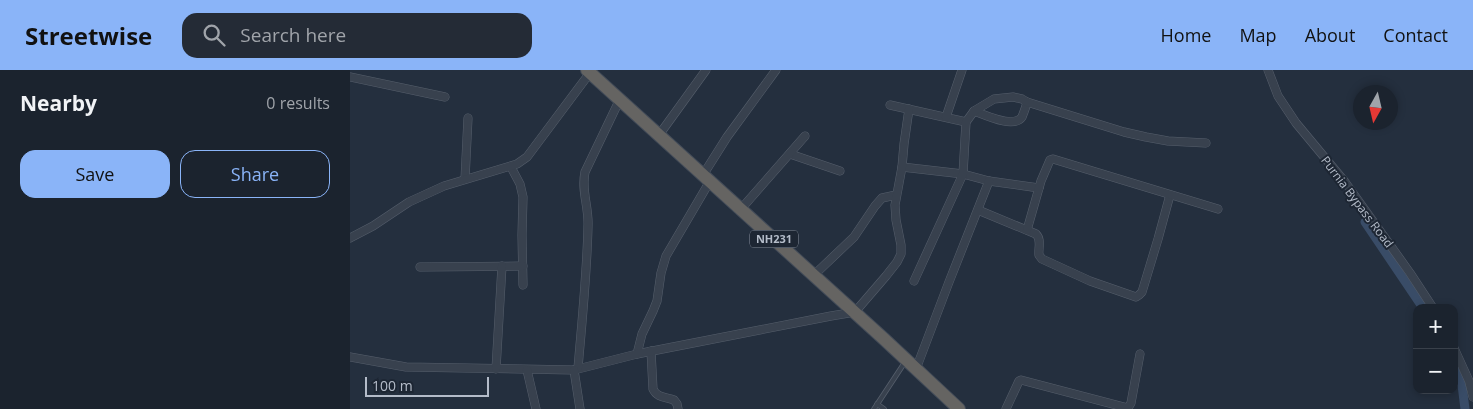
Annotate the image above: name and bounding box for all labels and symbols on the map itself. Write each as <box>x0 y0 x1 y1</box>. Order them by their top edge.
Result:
north arrow <box>1353 85 1398 130</box>
street label: Purnia Bypass Road <box>1317 152 1397 251</box>
road number: NH231 <box>750 230 798 248</box>
scale bar <box>365 374 489 397</box>

